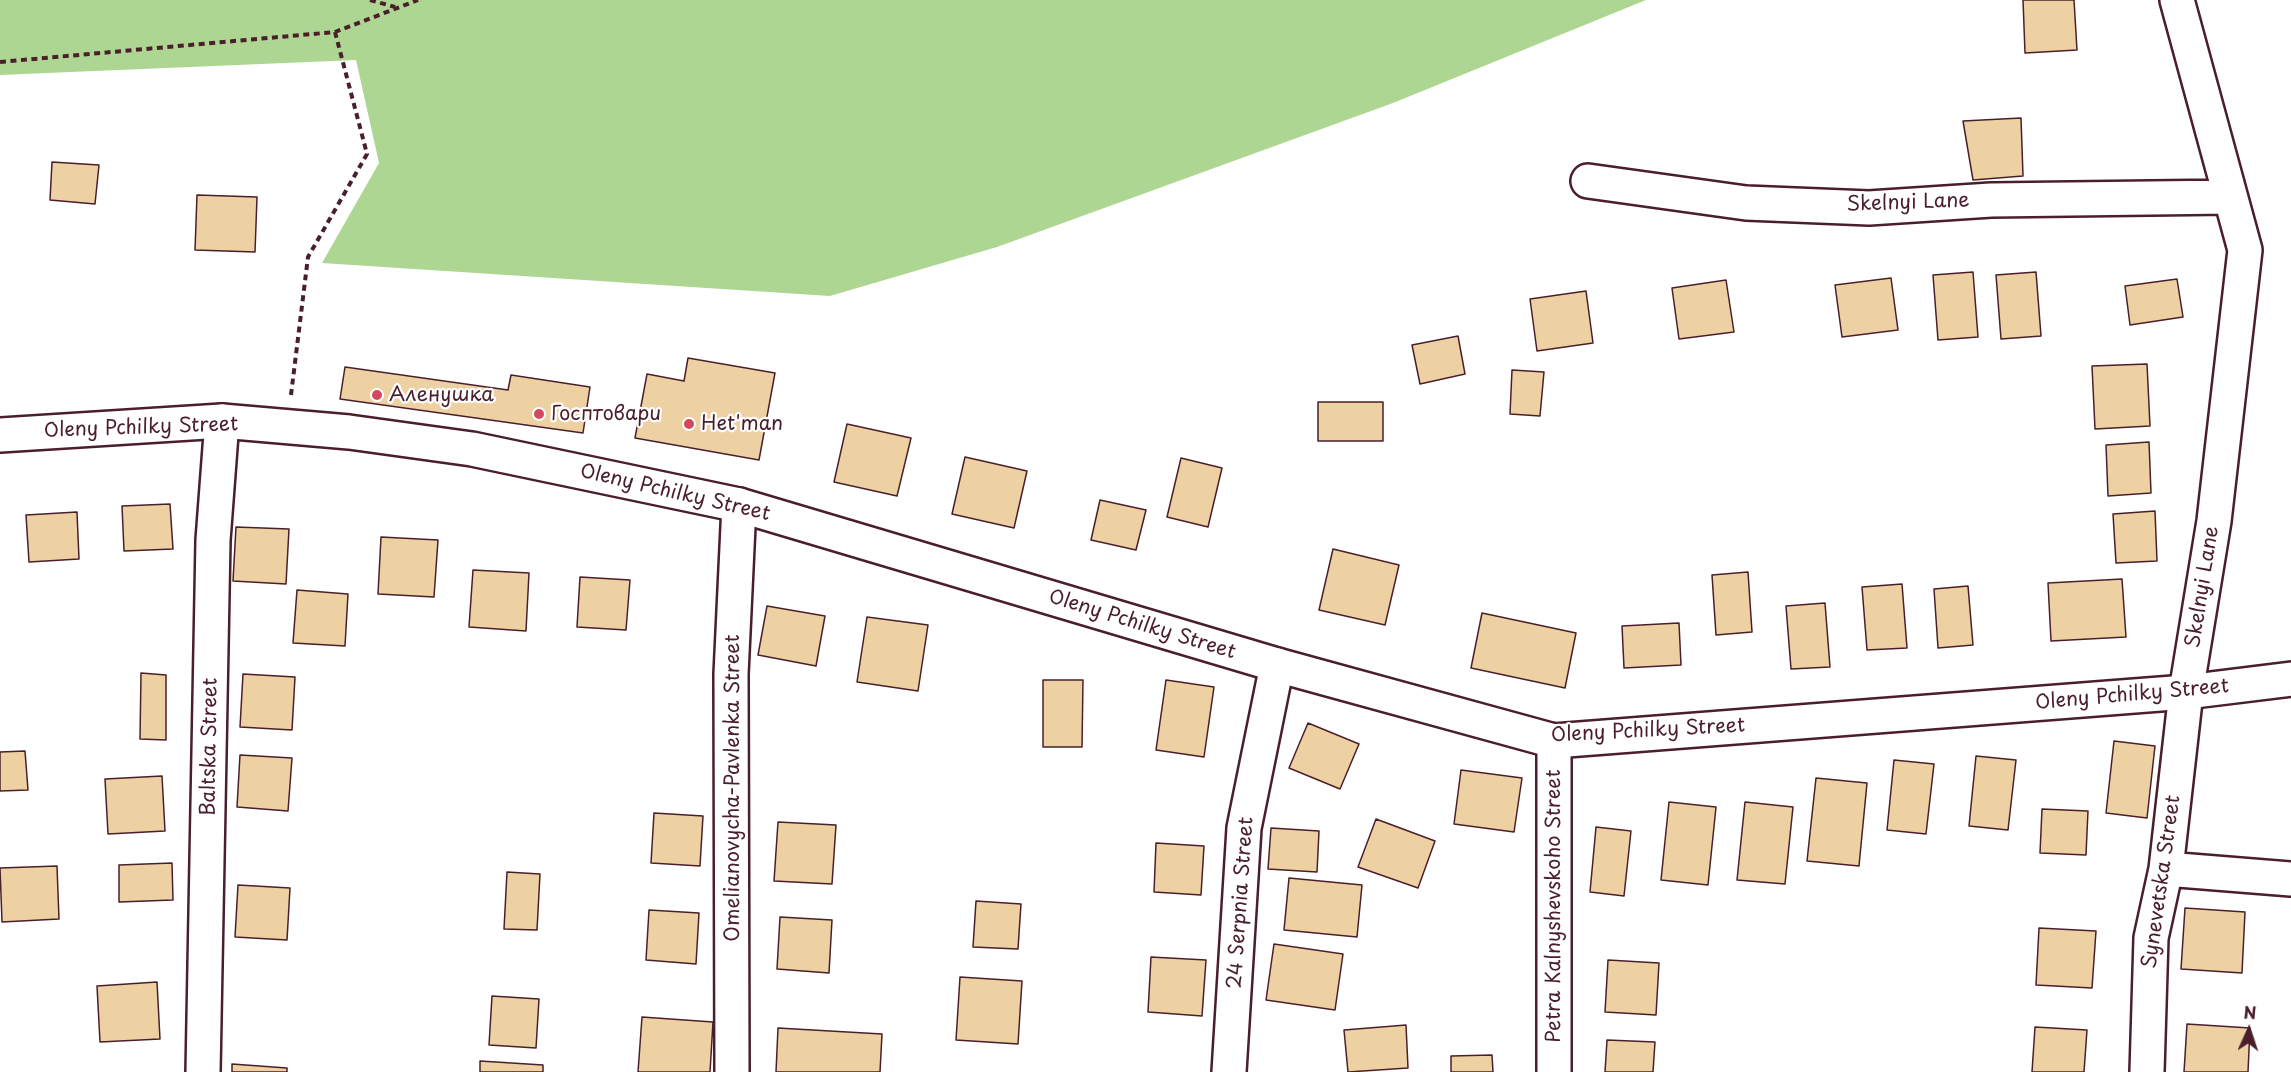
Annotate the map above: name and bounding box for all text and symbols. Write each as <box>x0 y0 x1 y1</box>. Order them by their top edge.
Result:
street label: Skelnyi Lane <box>1846 189 1970 217</box>
place label: Аленушка <box>389 383 494 407</box>
marker: Аленушка <box>370 388 384 402</box>
place label: Госптовари <box>551 402 661 426</box>
marker: Госптовари <box>532 407 546 421</box>
place label: Het'man <box>701 412 783 436</box>
street label: Oleny Pchilky Street <box>43 413 239 443</box>
marker: Het'man <box>682 417 696 431</box>
street label: Oleny Pchilky Street <box>578 459 772 527</box>
street label: Skelnyi Lane <box>2182 524 2224 650</box>
street label: Oleny Pchilky Street <box>1046 585 1238 665</box>
street label: Omelianovycha-Pavlenka Street <box>721 634 745 942</box>
street label: Oleny Pchilky Street <box>2034 675 2230 715</box>
street label: Baltska Street <box>197 678 223 816</box>
street label: Oleny Pchilky Street <box>1550 714 1746 748</box>
street label: Petra Kalnyshevskoho Street <box>1542 769 1566 1043</box>
street label: Synevetska Street <box>2138 794 2186 970</box>
street label: 24 Serpnia Street <box>1223 816 1259 990</box>
north arrow <box>2219 1000 2279 1060</box>
text: N <box>2243 1000 2257 1024</box>

